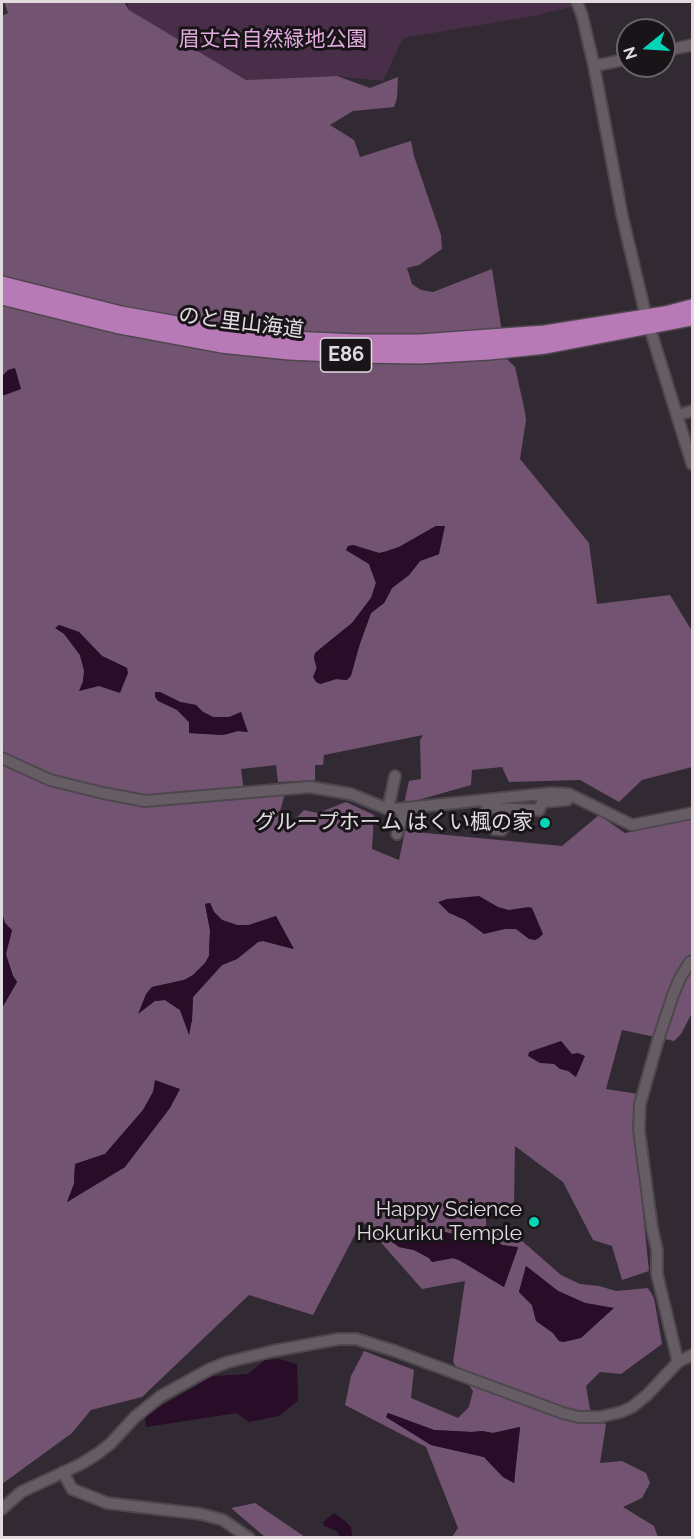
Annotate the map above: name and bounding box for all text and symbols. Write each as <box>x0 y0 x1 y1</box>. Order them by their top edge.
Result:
north arrow <box>616 18 676 78</box>
park label: 眉丈台自然緑地公園 <box>179 27 367 53</box>
text: N <box>619 44 641 62</box>
street label: のと里山海道 <box>177 303 305 343</box>
road number: E86 <box>320 338 372 372</box>
place label: グループホーム はくい楓の家 <box>255 810 533 836</box>
marker: グループホーム はくい楓の家 <box>538 816 552 830</box>
place label: Happy Science Hokuriku Temple <box>357 1197 522 1247</box>
marker: Happy Science Hokuriku Temple <box>527 1215 541 1229</box>

